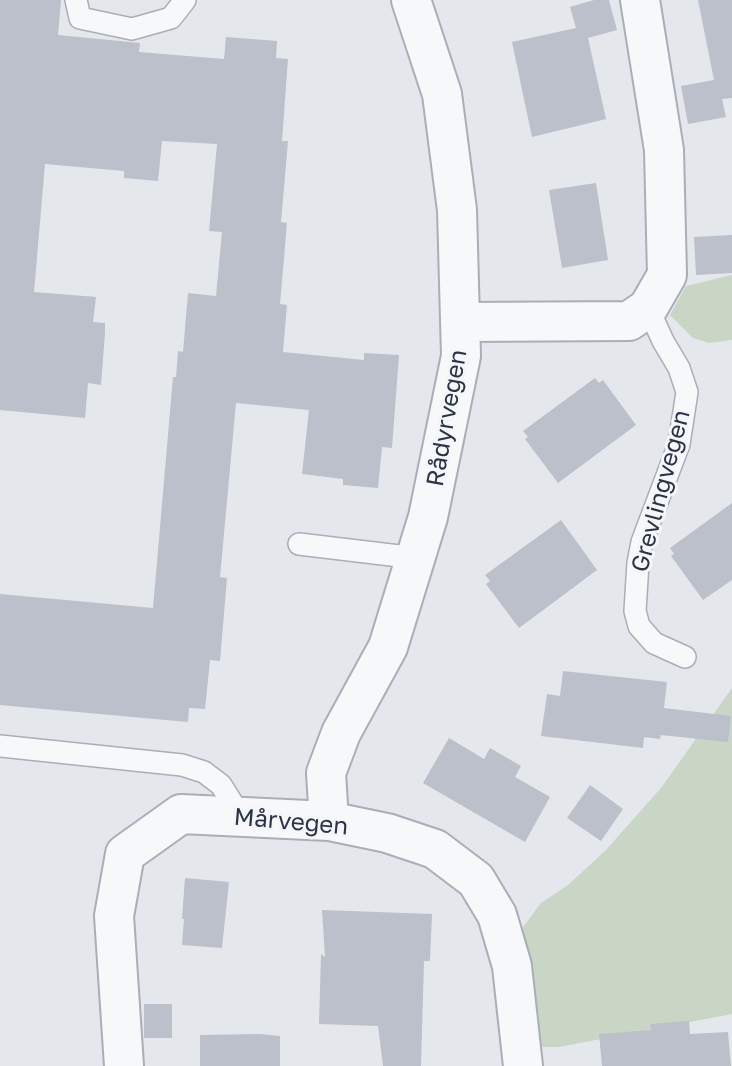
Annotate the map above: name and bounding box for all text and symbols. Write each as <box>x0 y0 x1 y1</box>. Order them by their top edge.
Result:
street label: Rådyrvegen <box>421 347 473 489</box>
street label: Grevlingvegen <box>625 407 697 575</box>
street label: Mårvegen <box>233 803 349 841</box>

